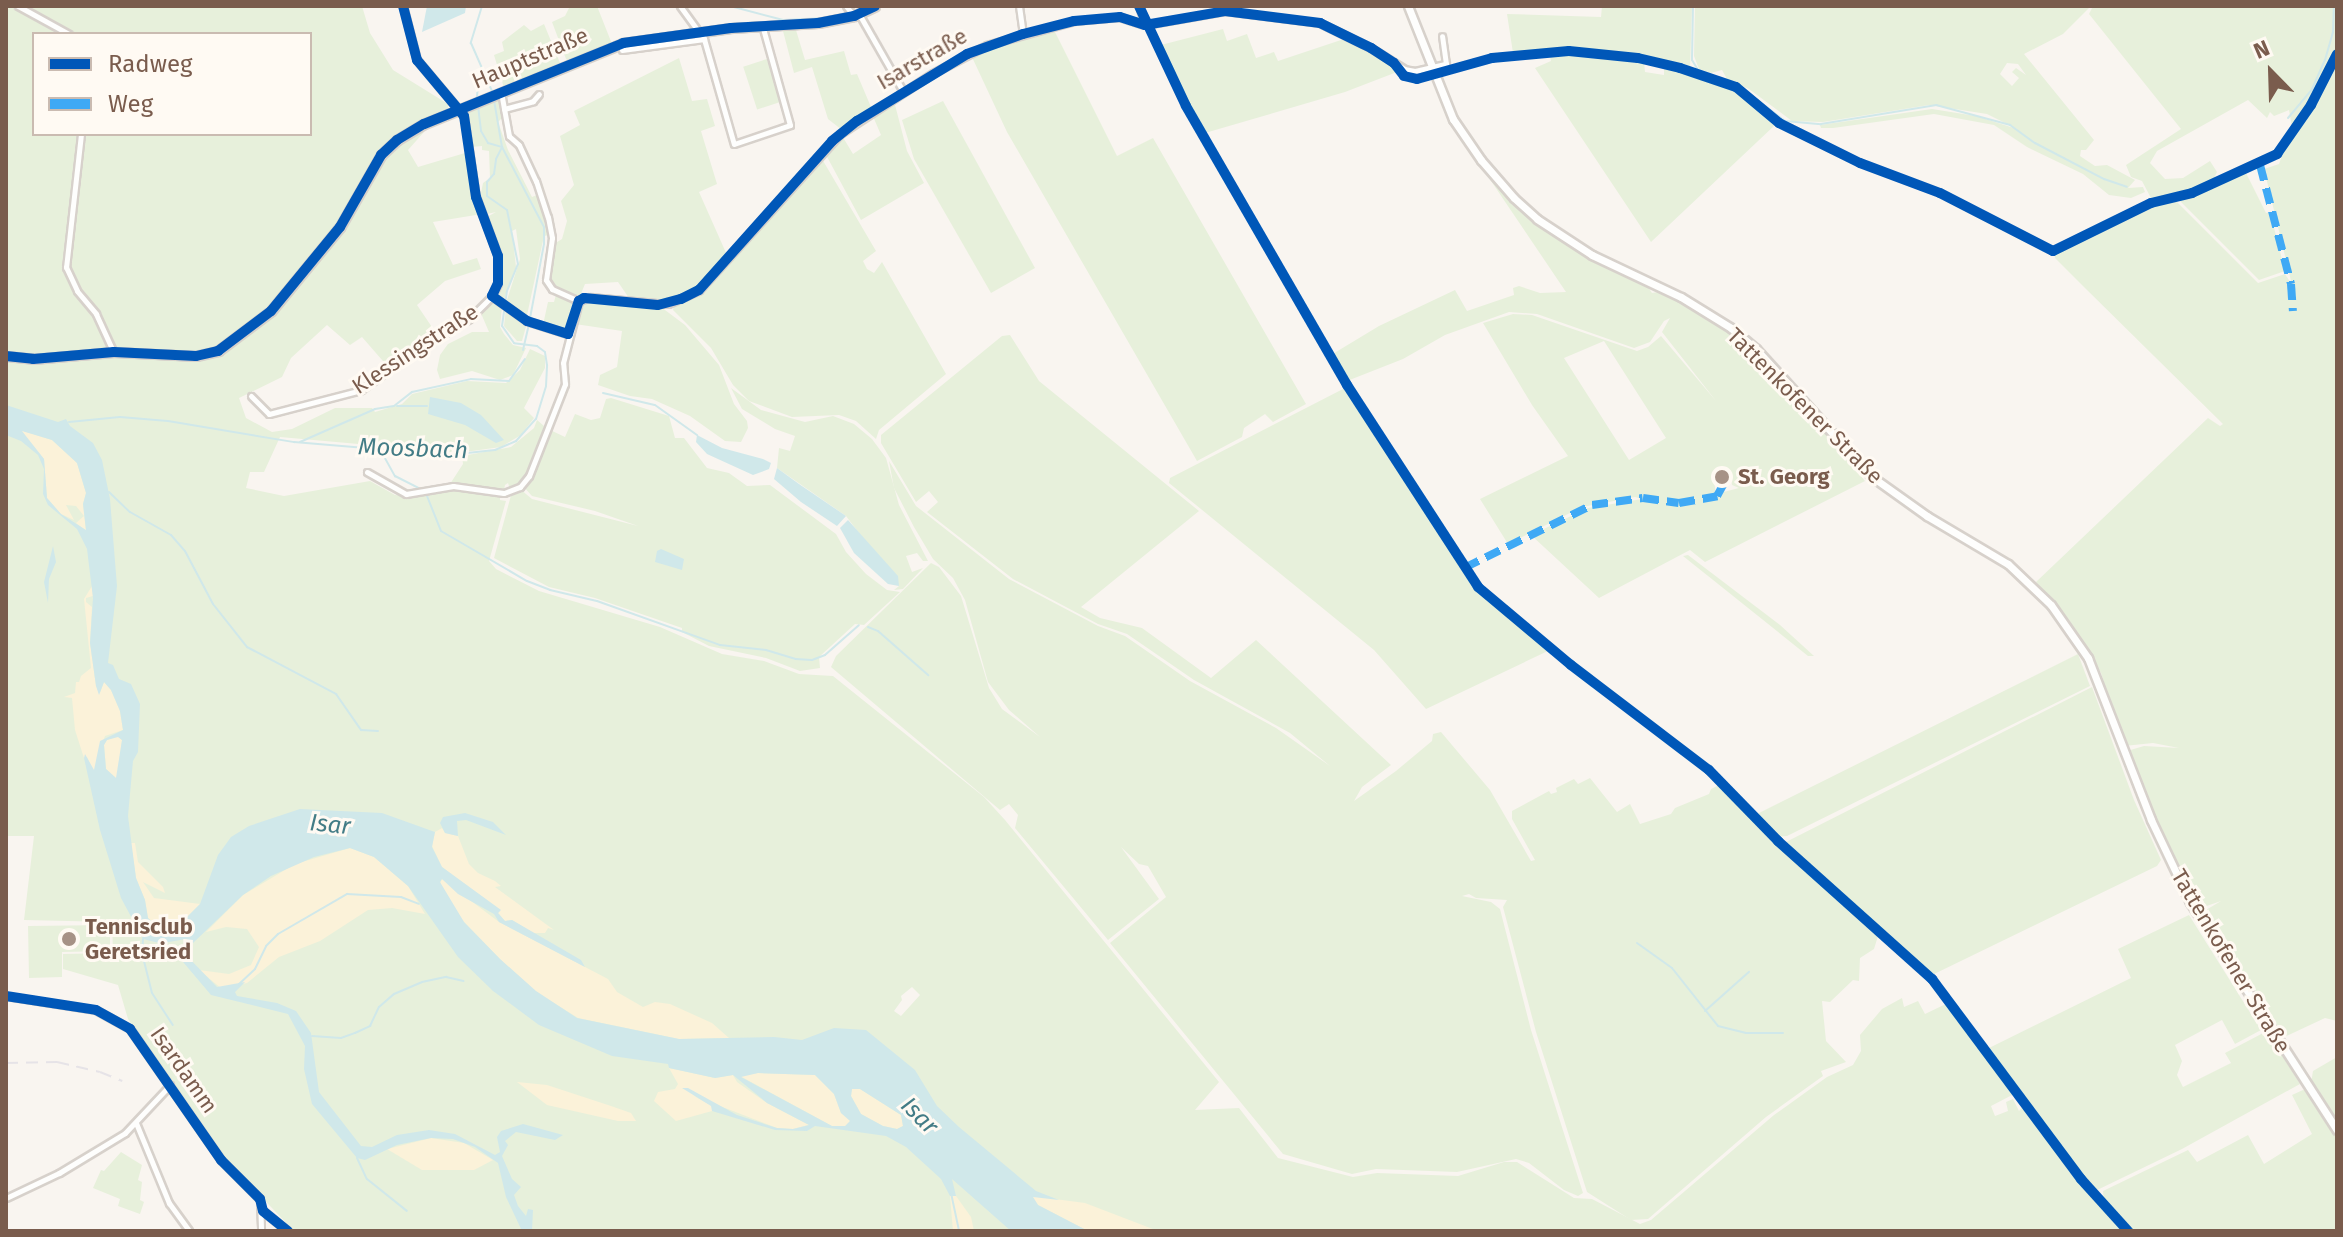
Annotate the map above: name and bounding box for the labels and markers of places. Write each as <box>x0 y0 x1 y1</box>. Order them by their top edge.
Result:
place label: St. Georg <box>1738 464 1830 490</box>
marker: St. Georg <box>1713 468 1731 486</box>
place label: Tennisclub Geretsried <box>85 913 193 964</box>
marker: Tennisclub Geretsried <box>60 930 78 948</box>

